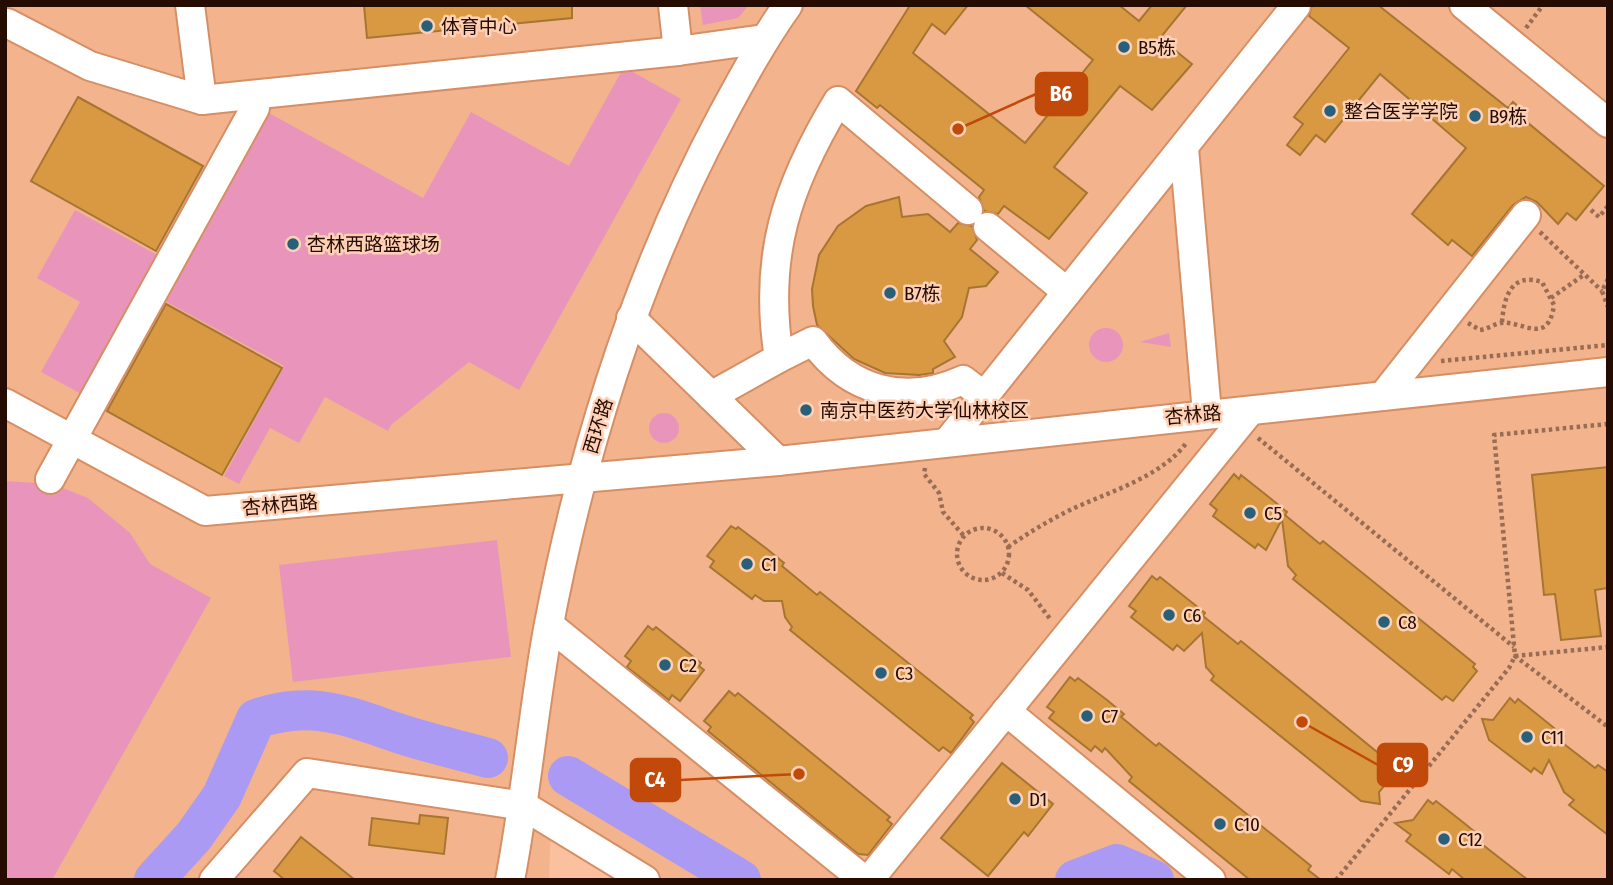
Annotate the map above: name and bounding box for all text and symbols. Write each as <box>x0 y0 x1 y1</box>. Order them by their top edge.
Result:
place label: 体育中心 <box>441 15 517 38</box>
marker: 体育中心 <box>419 18 435 34</box>
place label: B5栋 <box>1138 36 1176 59</box>
marker: B5栋 <box>1116 39 1132 55</box>
callout: B6 <box>1036 73 1087 115</box>
text: B6 <box>1050 81 1072 107</box>
place label: 整合医学学院 <box>1344 100 1458 123</box>
marker: 整合医学学院 <box>1322 103 1338 119</box>
place label: B9栋 <box>1489 105 1527 128</box>
marker: B9栋 <box>1467 108 1483 124</box>
place label: 杏林西路篮球场 <box>307 233 440 256</box>
marker: 杏林西路篮球场 <box>285 236 301 252</box>
place label: B7栋 <box>904 282 941 305</box>
marker: B7栋 <box>882 285 898 301</box>
street label: 西环路 <box>579 395 617 457</box>
place label: 南京中医药大学仙林校区 <box>820 399 1029 422</box>
street label: 杏林路 <box>1164 401 1222 429</box>
marker: 南京中医药大学仙林校区 <box>798 402 814 418</box>
street label: 杏林西路 <box>241 490 319 520</box>
place label: C5 <box>1264 502 1282 525</box>
marker: C5 <box>1242 505 1258 521</box>
place label: C1 <box>761 553 777 576</box>
marker: C1 <box>739 556 755 572</box>
place label: C6 <box>1183 604 1202 627</box>
marker: C6 <box>1161 607 1177 623</box>
place label: C8 <box>1398 611 1417 634</box>
marker: C8 <box>1376 614 1392 630</box>
place label: C2 <box>679 654 697 677</box>
marker: C2 <box>657 657 673 673</box>
place label: C3 <box>895 662 913 685</box>
marker: C3 <box>873 665 889 681</box>
place label: C7 <box>1101 705 1118 728</box>
marker: C7 <box>1079 708 1095 724</box>
place label: C11 <box>1541 726 1564 749</box>
marker: C11 <box>1519 729 1535 745</box>
callout: C9 <box>1378 744 1427 786</box>
text: C9 <box>1392 752 1414 778</box>
callout: C4 <box>631 759 680 801</box>
text: C4 <box>645 767 666 793</box>
place label: D1 <box>1029 788 1047 811</box>
marker: D1 <box>1007 791 1023 807</box>
place label: C10 <box>1234 813 1260 836</box>
marker: C10 <box>1212 816 1228 832</box>
place label: C12 <box>1458 828 1482 851</box>
marker: C12 <box>1436 831 1452 847</box>

